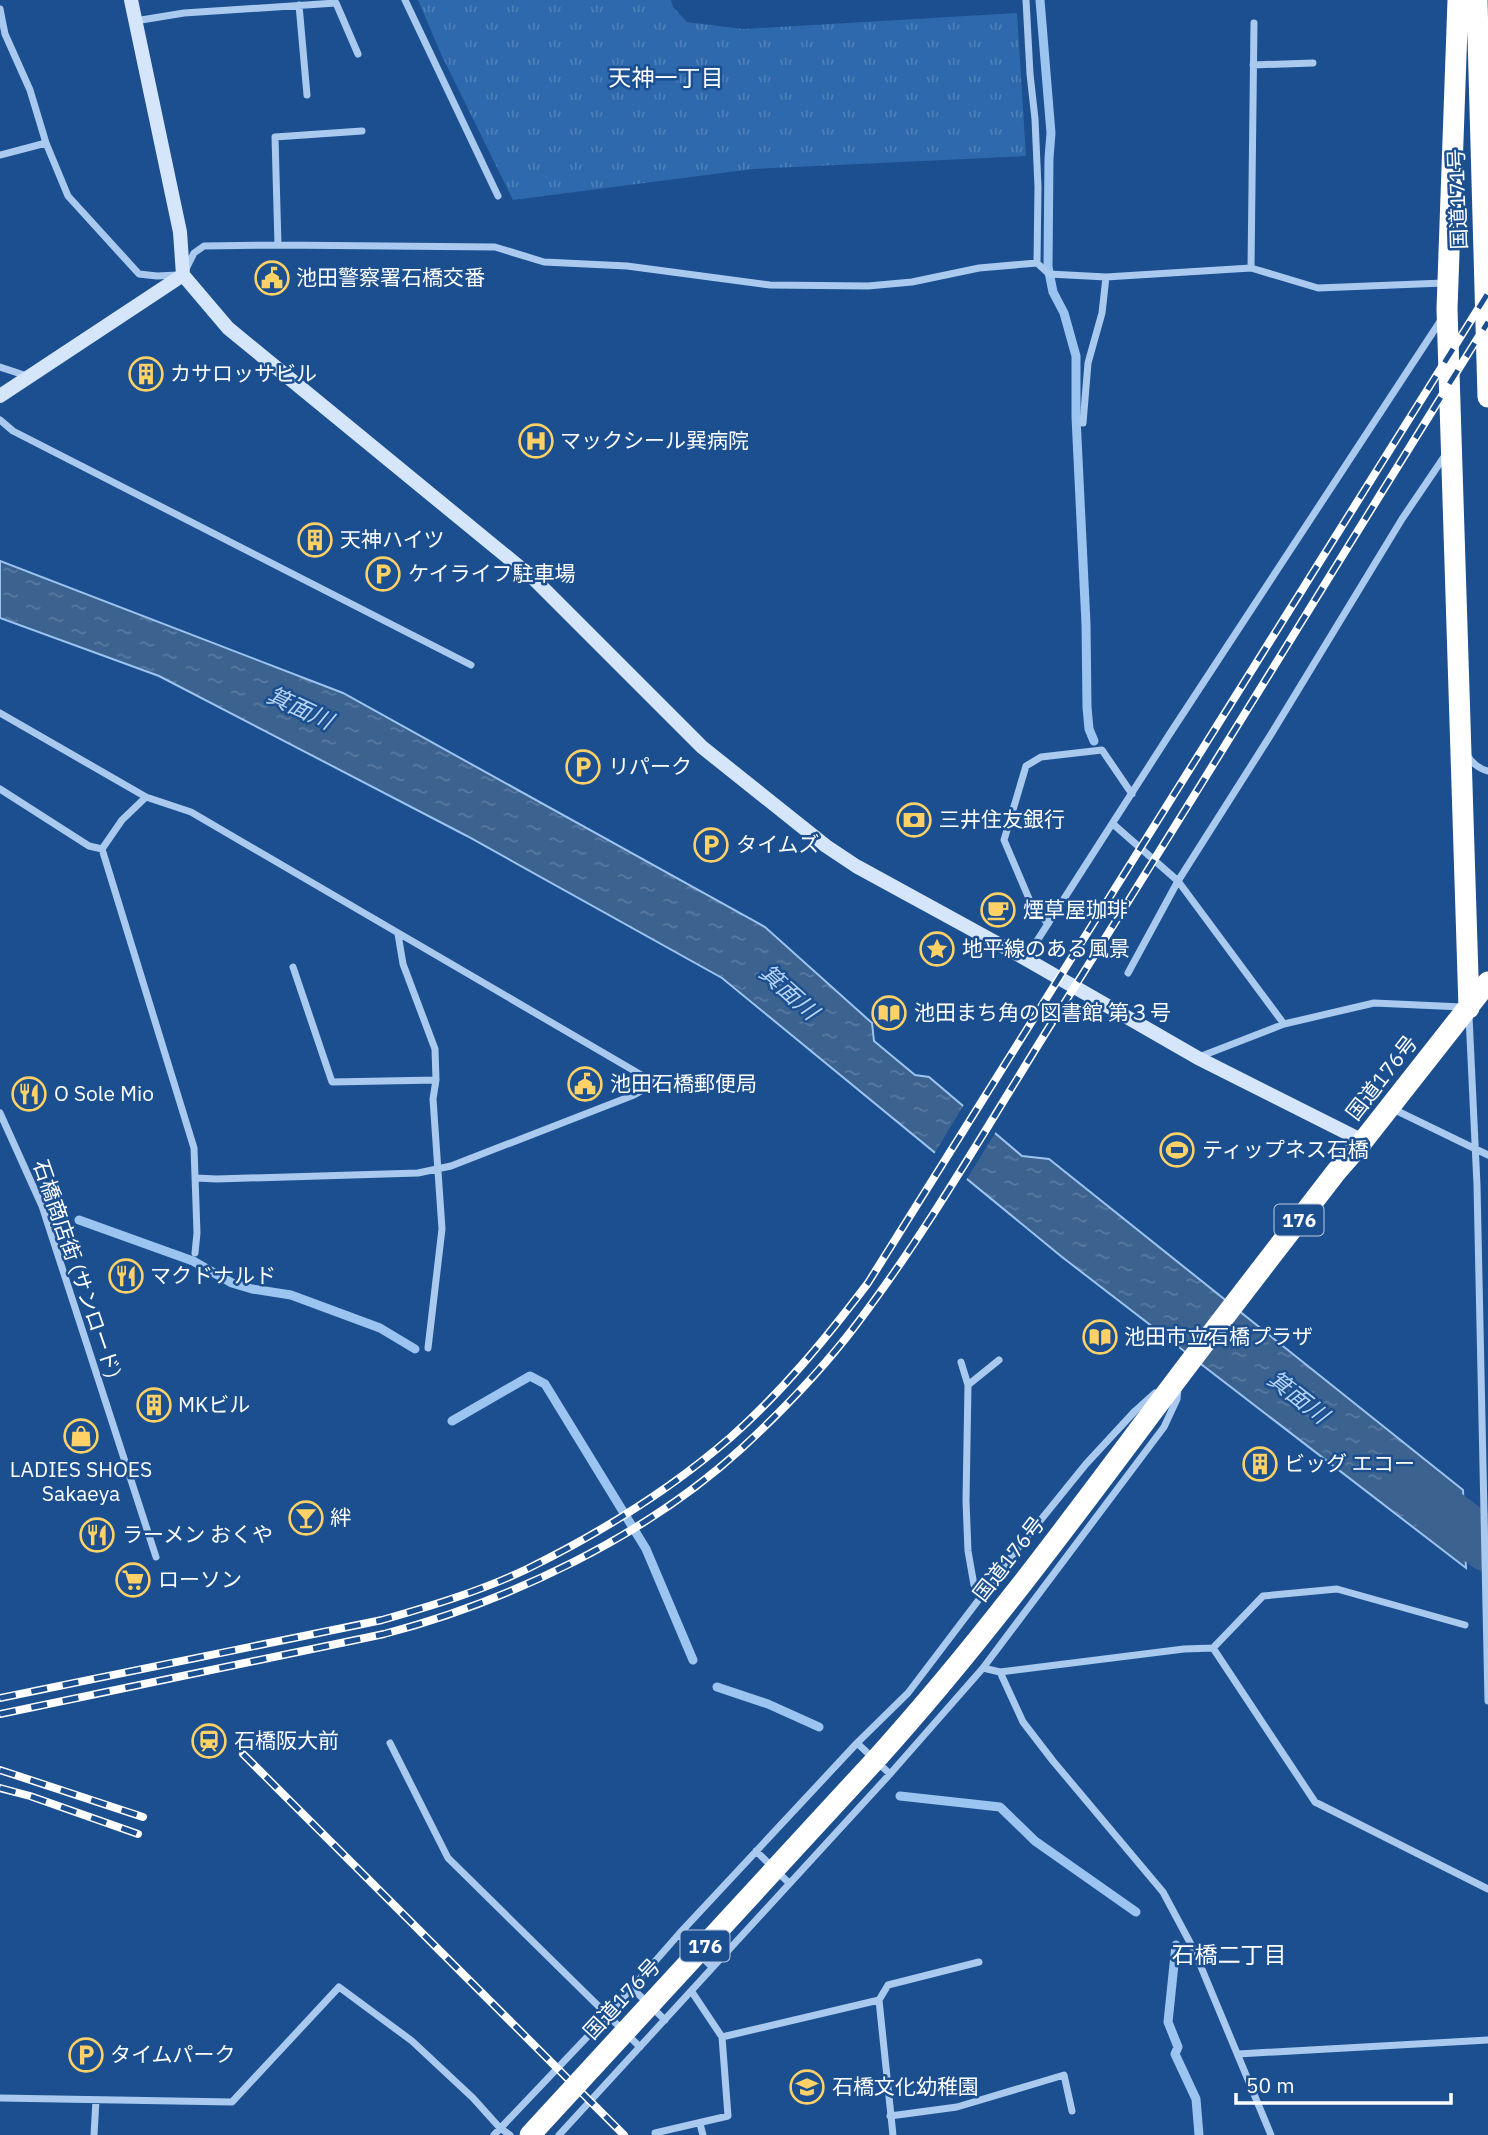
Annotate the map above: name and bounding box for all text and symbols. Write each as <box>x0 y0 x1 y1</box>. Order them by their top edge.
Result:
district label: 天神一丁目 <box>609 62 724 92</box>
street label: 国道171号 <box>1441 148 1473 250</box>
public building icon: 池田警察署石橋交番 <box>253 259 291 297</box>
place label: 池田警察署石橋交番 <box>296 263 485 291</box>
building icon: カサロッサビル <box>127 355 165 393</box>
place label: カサロッサビル <box>170 359 317 387</box>
hospital icon: マックシール巽病院 <box>517 422 555 460</box>
place label: マックシール巽病院 <box>560 426 749 454</box>
building icon: 天神ハイツ <box>296 521 334 559</box>
place label: 天神ハイツ <box>340 525 445 553</box>
parking icon: ケイライフ駐車場 <box>364 555 402 593</box>
place label: ケイライフ駐車場 <box>408 559 576 587</box>
water label: 箕面川 <box>263 679 341 737</box>
parking icon: リパーク <box>564 748 602 786</box>
place label: リパーク <box>608 752 692 780</box>
bank icon: 三井住友銀行 <box>895 801 933 839</box>
place label: 三井住友銀行 <box>939 805 1065 833</box>
parking icon: タイムズ <box>692 826 730 864</box>
place label: タイムズ <box>736 830 820 858</box>
cafe icon: 煙草屋珈琲 <box>979 891 1017 929</box>
place label: 煙草屋珈琲 <box>1023 895 1128 923</box>
place icon: 地平線のある風景 <box>918 930 956 968</box>
place label: 地平線のある風景 <box>962 934 1130 962</box>
water label: 箕面川 <box>754 957 828 1027</box>
library icon: 池田まち角の図書館 第３号 <box>870 994 908 1032</box>
place label: 池田まち角の図書館 第３号 <box>914 998 1171 1026</box>
street label: 国道176号 <box>1339 1029 1423 1126</box>
public building icon: 池田石橋郵便局 <box>566 1065 604 1103</box>
place label: 池田石橋郵便局 <box>610 1069 757 1097</box>
restaurant icon: O Sole Mio <box>10 1075 48 1113</box>
place label: O Sole Mio <box>54 1079 154 1107</box>
sports icon: ティップネス石橋 <box>1158 1131 1196 1169</box>
place label: ティップネス石橋 <box>1202 1135 1369 1163</box>
street label: 石橋商店街 (サンロード) <box>27 1156 128 1382</box>
road number: 176 <box>1274 1204 1324 1236</box>
restaurant icon: マクドナルド <box>107 1257 145 1295</box>
place label: マクドナルド <box>150 1261 276 1289</box>
library icon: 池田市立石橋プラザ <box>1081 1318 1119 1356</box>
place label: 池田市立石橋プラザ <box>1124 1322 1313 1350</box>
water label: 箕面川 <box>1262 1363 1337 1431</box>
building icon: MKビル <box>135 1386 173 1424</box>
place label: MKビル <box>178 1390 250 1418</box>
shop icon: LADIES SHOES Sakaeya <box>62 1417 100 1455</box>
building icon: ビッグ エコー <box>1241 1445 1279 1483</box>
place label: ビッグ エコー <box>1284 1449 1415 1477</box>
place label: LADIES SHOES Sakaeya <box>10 1455 152 1507</box>
bar icon: 絆 <box>287 1499 325 1537</box>
place label: 絆 <box>330 1503 351 1531</box>
street label: 国道176号 <box>966 1510 1050 1607</box>
restaurant icon: ラーメン おくや <box>78 1516 116 1554</box>
place label: ラーメン おくや <box>122 1520 273 1548</box>
supermarket icon: ローソン <box>114 1561 152 1599</box>
place label: ローソン <box>158 1565 242 1593</box>
station icon: 石橋阪大前 <box>190 1722 228 1760</box>
place label: 石橋阪大前 <box>234 1726 339 1754</box>
road number: 176 <box>680 1930 730 1962</box>
district label: 石橋二丁目 <box>1172 1939 1287 1969</box>
street label: 国道176号 <box>577 1952 666 2045</box>
parking icon: タイムパーク <box>67 2036 105 2074</box>
place label: タイムパーク <box>110 2040 236 2068</box>
scale bar <box>1236 2062 1451 2106</box>
school or university icon: 石橋文化幼稚園 <box>788 2068 826 2106</box>
text: 50 m <box>1246 2071 1295 2099</box>
place label: 石橋文化幼稚園 <box>832 2072 979 2100</box>

